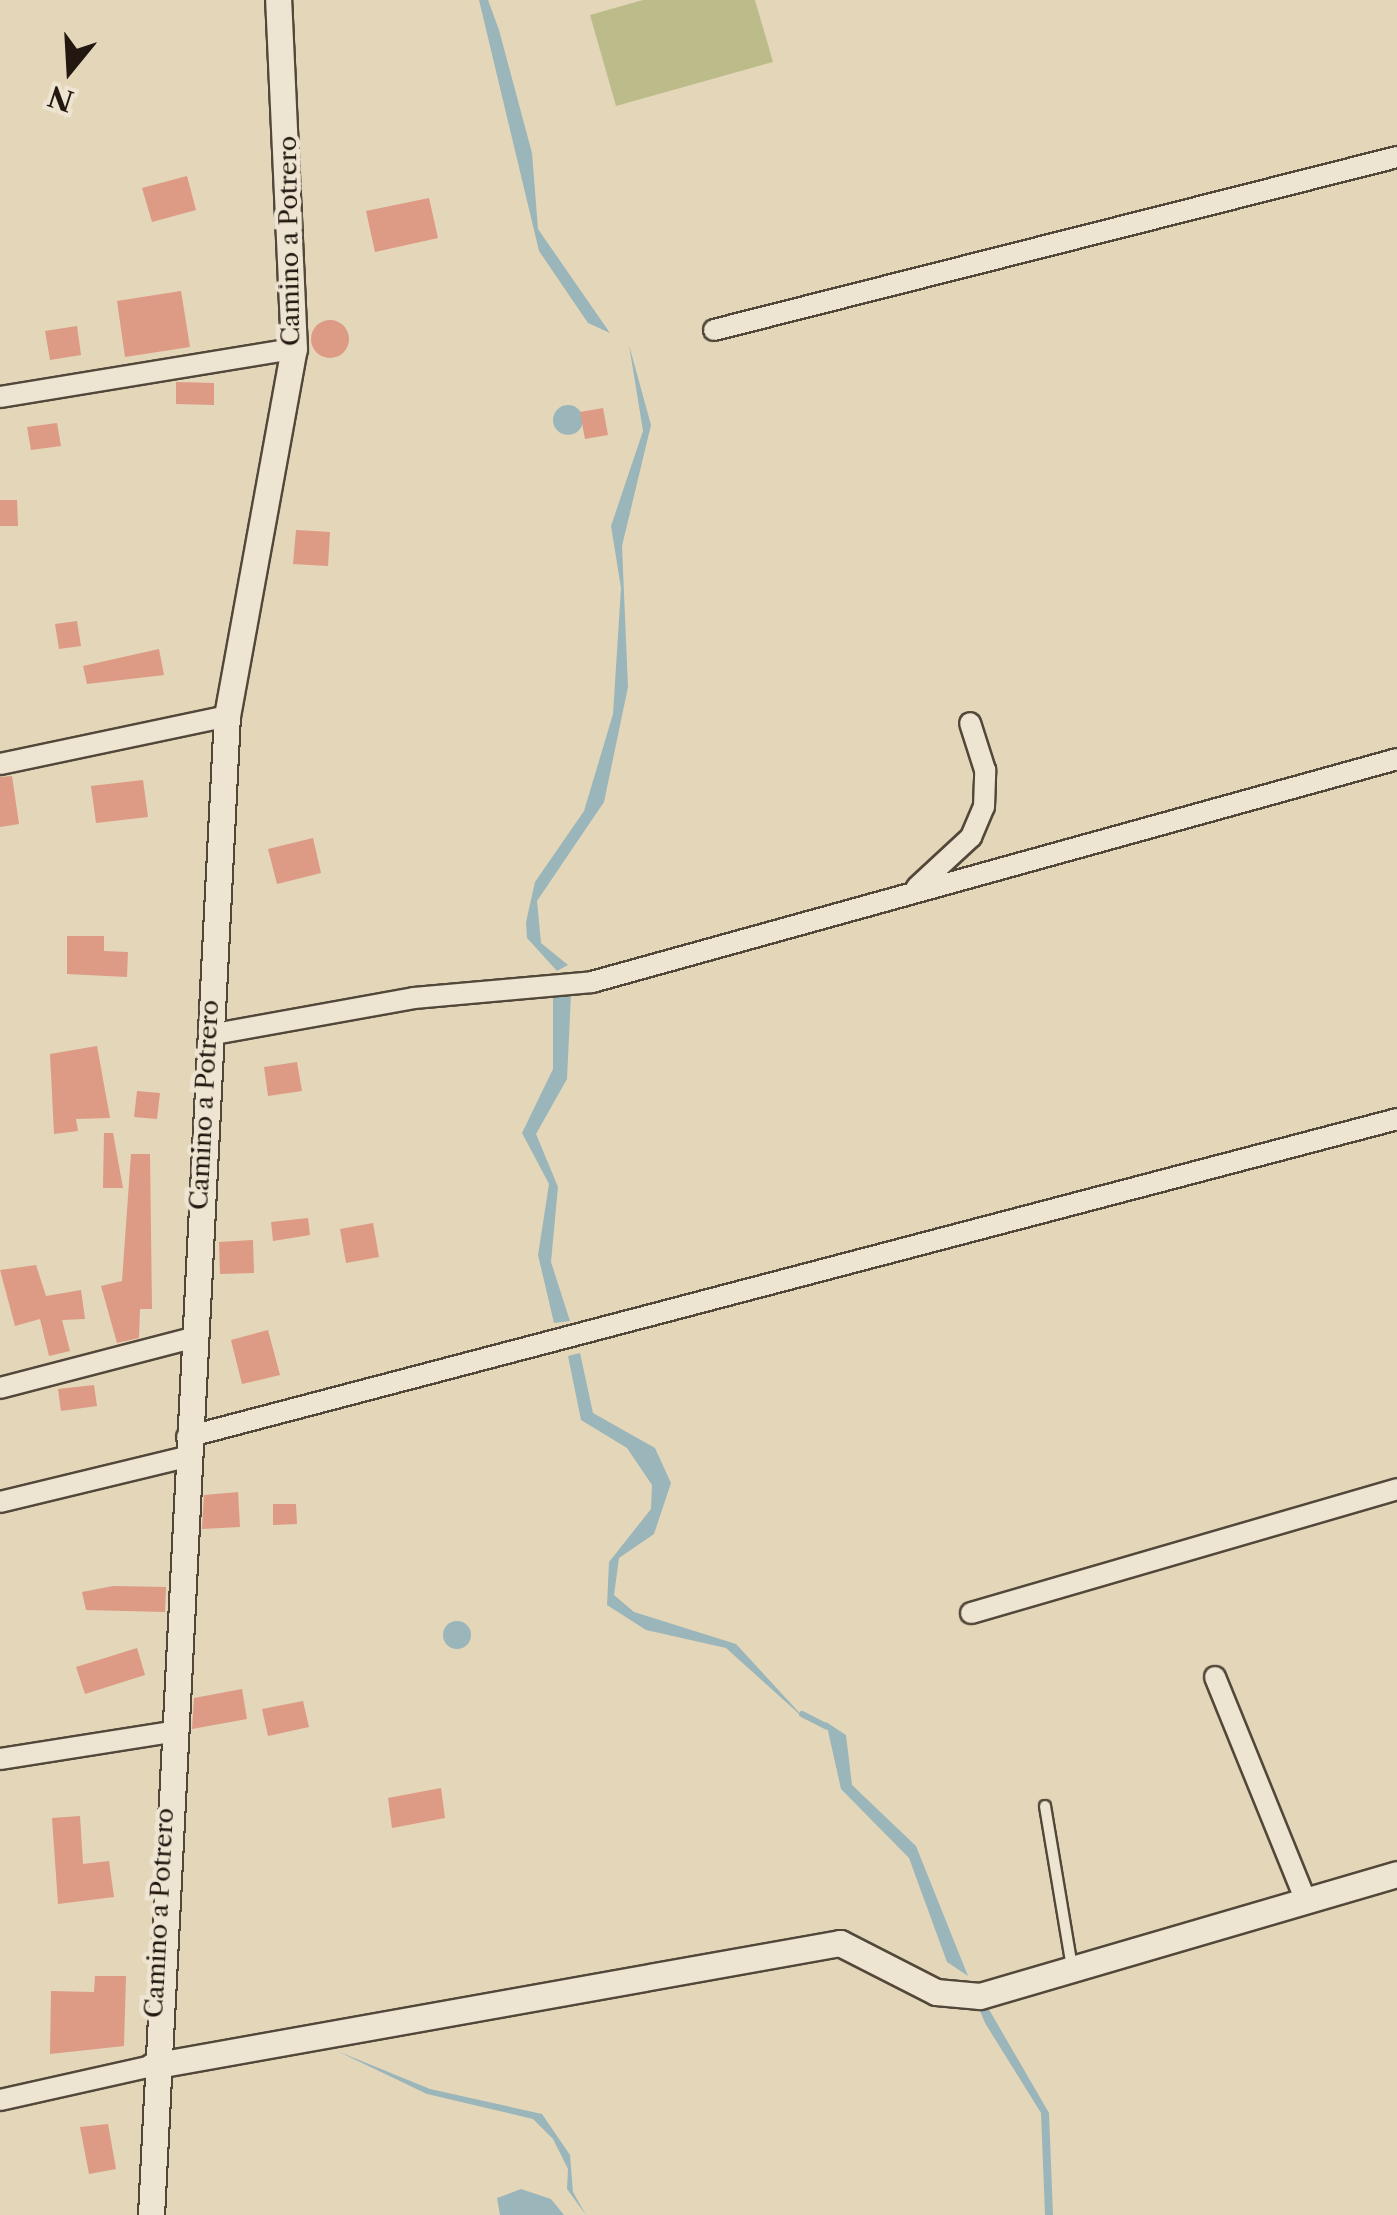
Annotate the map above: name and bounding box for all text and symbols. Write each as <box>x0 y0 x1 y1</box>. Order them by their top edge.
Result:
north arrow <box>20 20 120 120</box>
text: N <box>44 79 78 118</box>
street label: Camino a Potrero <box>273 135 307 347</box>
street label: Camino a Potrero <box>185 999 225 1211</box>
street label: Camino a Potrero <box>140 1807 180 2019</box>

